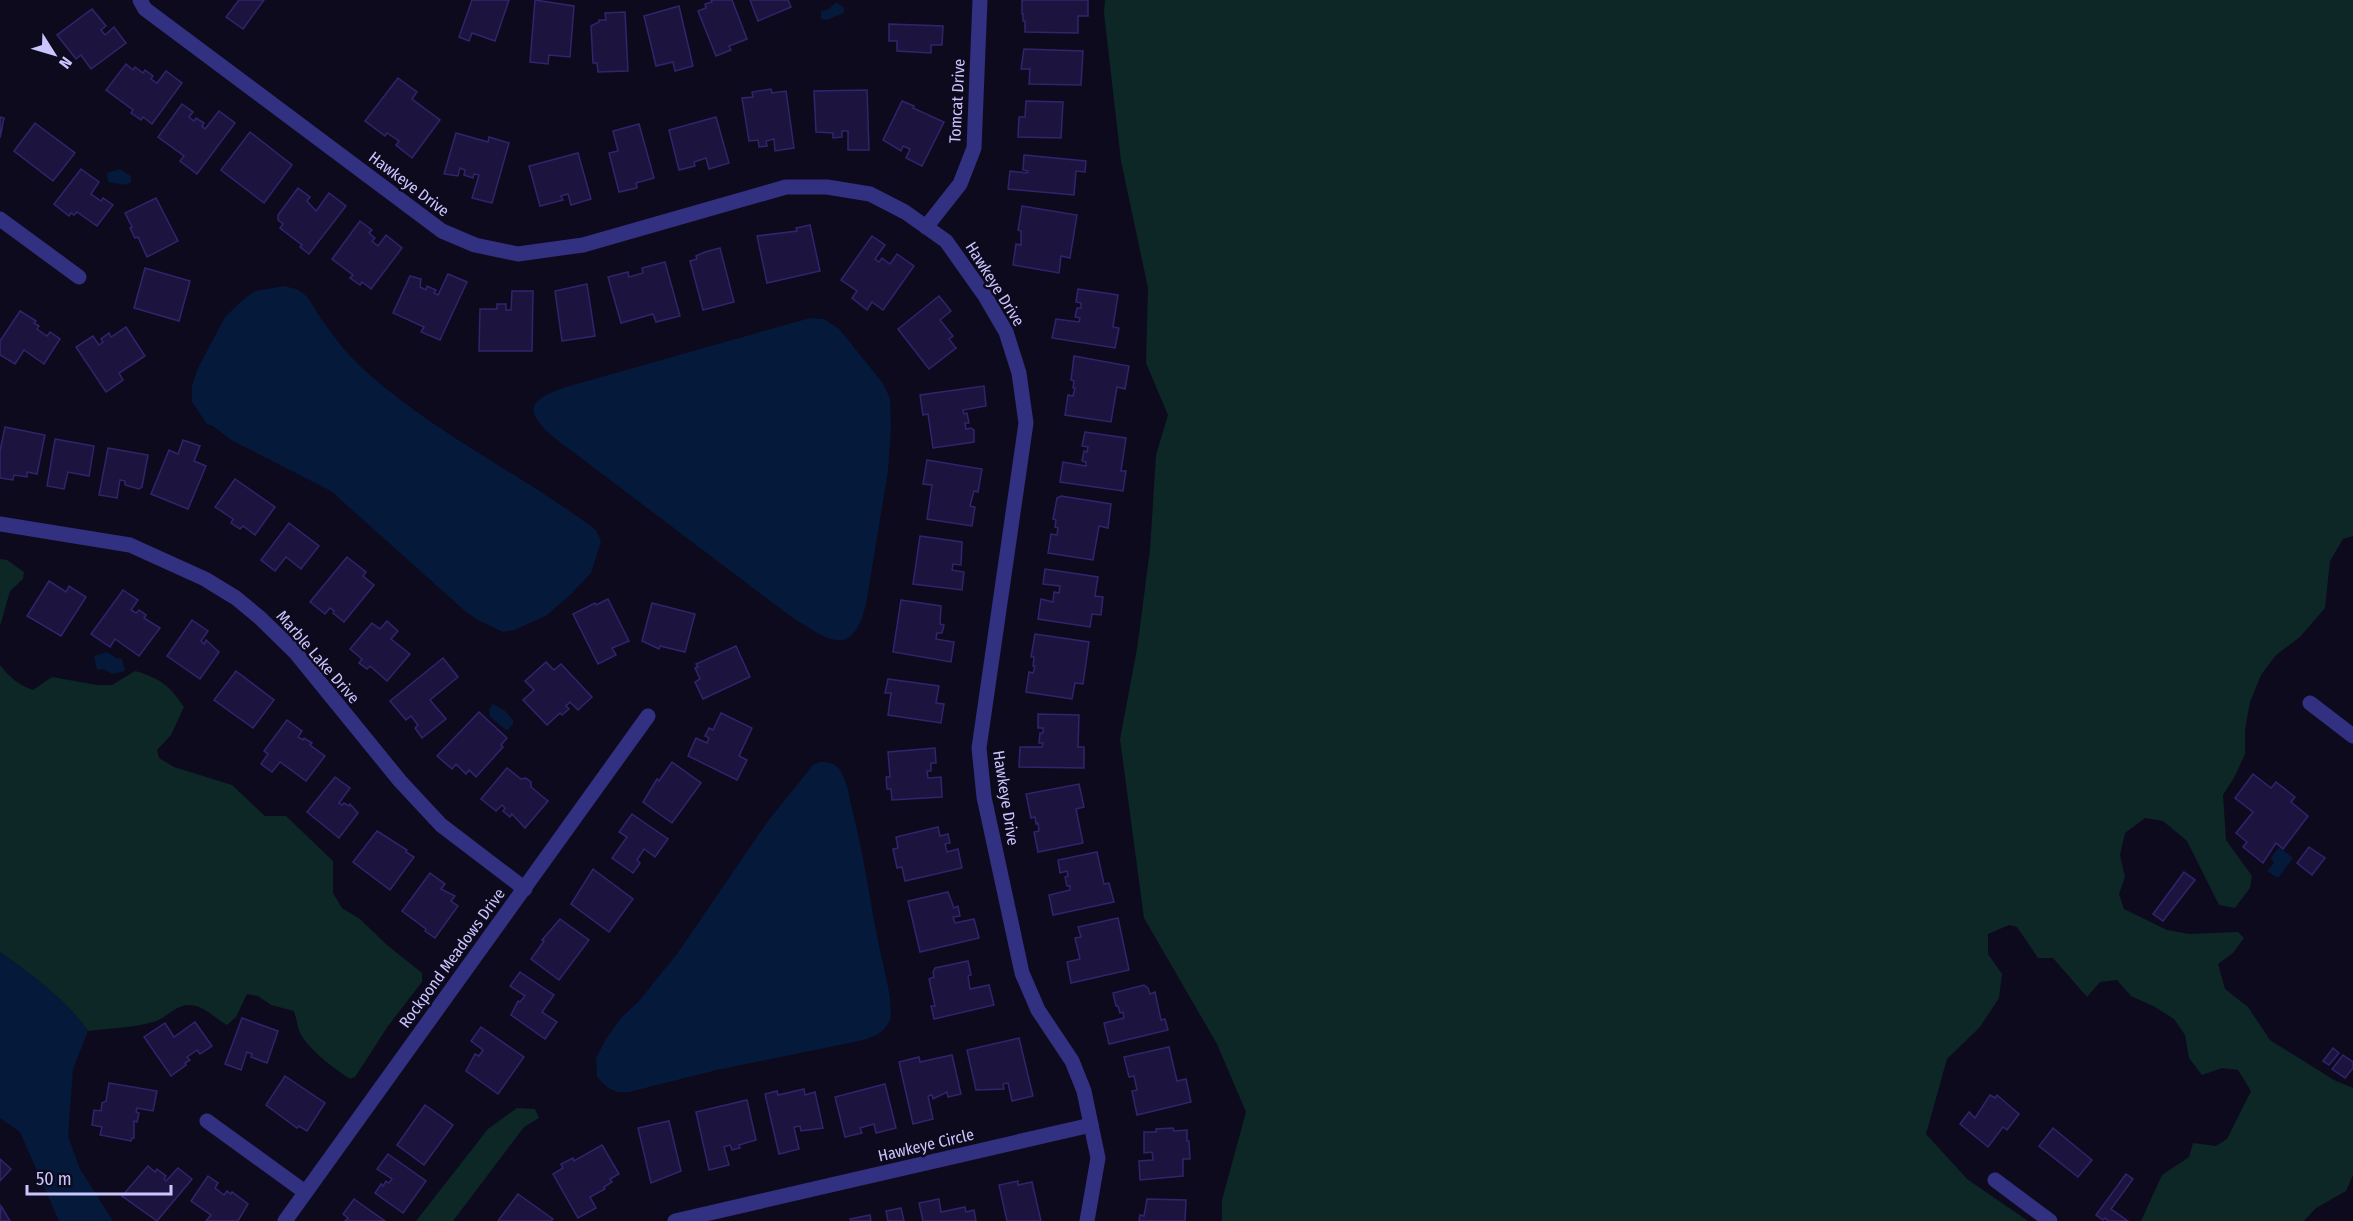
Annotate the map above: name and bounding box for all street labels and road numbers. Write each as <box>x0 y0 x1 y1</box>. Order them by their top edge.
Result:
street label: Tomcat Drive <box>945 58 969 144</box>
street label: Hawkeye Drive <box>365 148 453 220</box>
street label: Hawkeye Drive <box>962 238 1028 330</box>
street label: Marble Lake Drive <box>273 607 364 707</box>
street label: Hawkeye Drive <box>989 749 1023 847</box>
street label: Rockpond Meadows Drive <box>395 884 509 1031</box>
street label: Hawkeye Circle <box>876 1125 976 1165</box>

